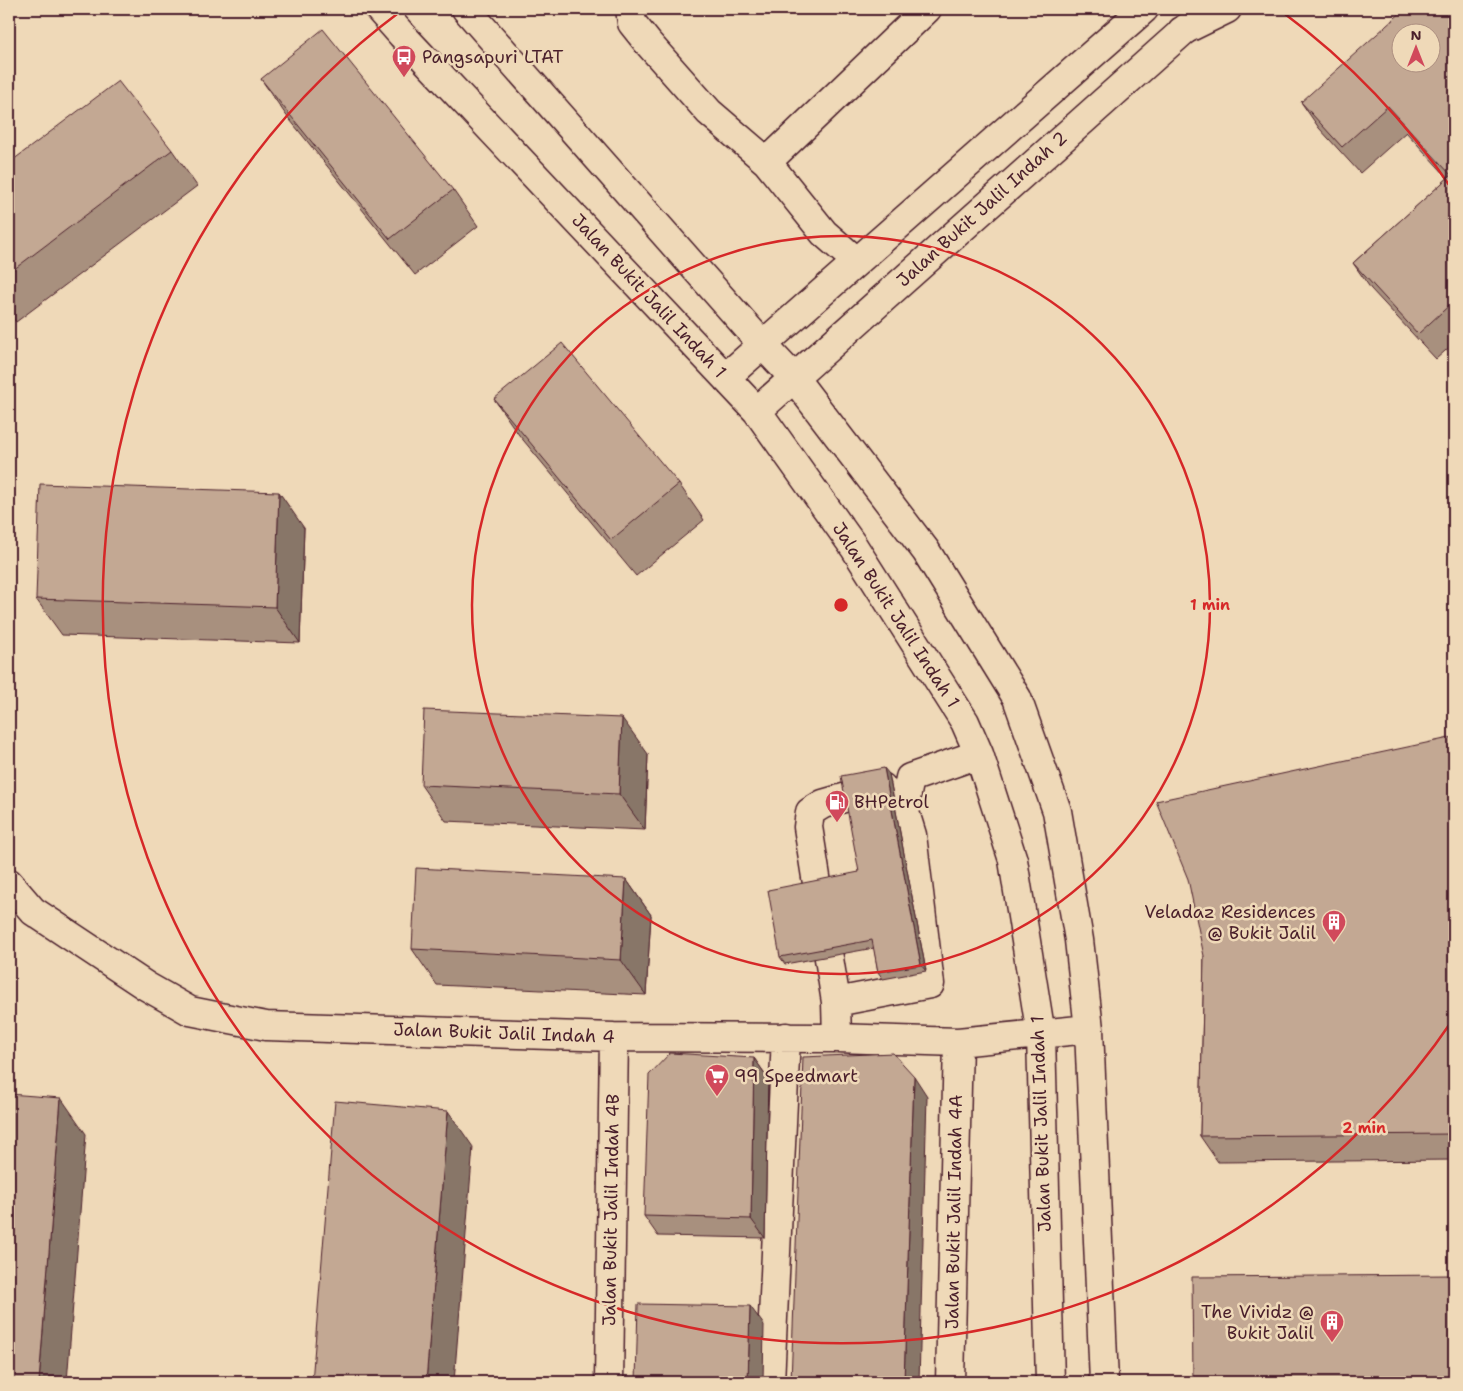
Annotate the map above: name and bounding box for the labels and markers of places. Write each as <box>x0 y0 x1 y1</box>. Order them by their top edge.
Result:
bus stop icon: Pangsapuri LTAT <box>391 44 417 78</box>
place label: Pangsapuri LTAT <box>422 45 564 69</box>
centre of rings <box>832 596 850 614</box>
fuel station icon: BHPetrol <box>824 789 850 823</box>
place label: BHPetrol <box>854 790 930 814</box>
place label: Veladaz Residences @ Bukit Jalil <box>1144 900 1317 945</box>
building icon: Veladaz Residences @ Bukit Jalil <box>1321 909 1347 943</box>
supermarket icon: 99 Speedmart <box>704 1063 730 1097</box>
place label: 99 Speedmart <box>734 1064 858 1088</box>
place label: The Vividz @ Bukit Jalil <box>1201 1300 1315 1345</box>
building icon: The Vividz @ Bukit Jalil <box>1319 1309 1345 1343</box>

